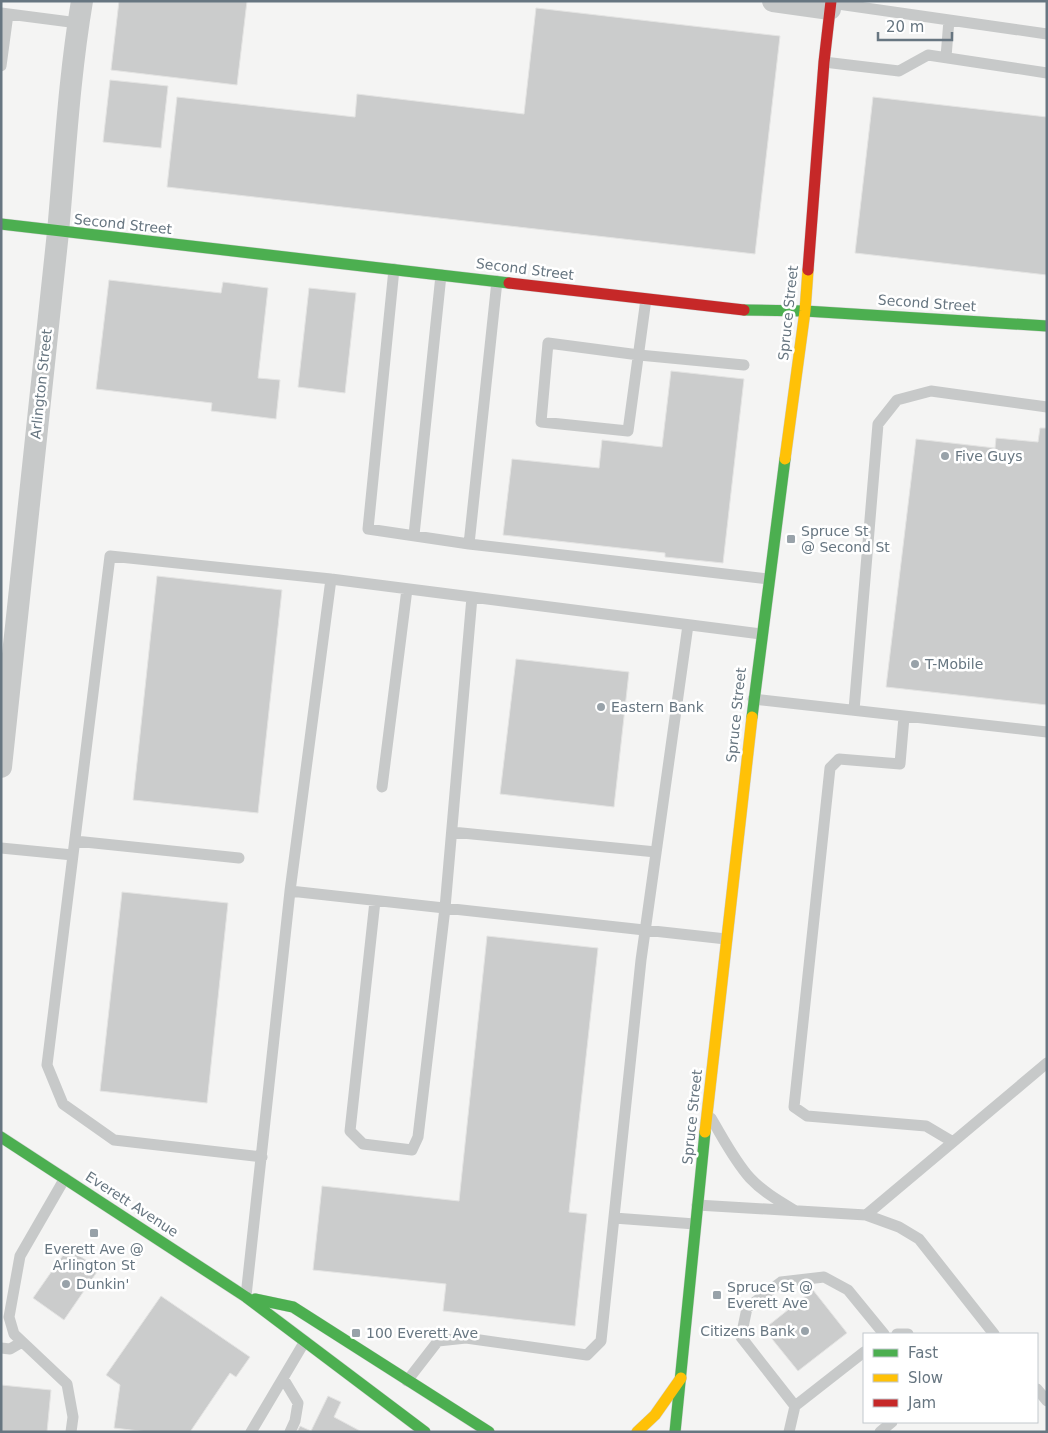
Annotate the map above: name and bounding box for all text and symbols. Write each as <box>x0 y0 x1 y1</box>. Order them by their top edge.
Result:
scale bar <box>878 10 952 42</box>
text: 20 m <box>886 18 924 36</box>
street label: Second Street <box>73 211 173 237</box>
street label: Second Street <box>475 255 575 283</box>
street label: Spruce Street <box>775 264 801 361</box>
street label: Second Street <box>877 292 977 314</box>
street label: Arlington Street <box>27 328 55 440</box>
place label: Five Guys <box>955 448 1023 464</box>
marker: Five Guys <box>939 450 951 462</box>
place label: Spruce St @ Second St <box>801 523 890 555</box>
marker: Spruce St @ Second St <box>785 533 797 545</box>
place label: T-Mobile <box>924 656 983 672</box>
marker: T-Mobile <box>909 658 921 670</box>
street label: Spruce Street <box>723 666 749 763</box>
place label: Eastern Bank <box>611 699 705 715</box>
marker: Eastern Bank <box>595 701 607 713</box>
street label: Spruce Street <box>679 1068 705 1165</box>
street label: Everett Avenue <box>83 1168 181 1240</box>
marker: Everett Ave @ Arlington St <box>88 1227 100 1239</box>
place label: Everett Ave @ Arlington St <box>44 1241 144 1273</box>
place label: Dunkin' <box>76 1276 129 1292</box>
marker: Dunkin' <box>60 1278 72 1290</box>
place label: Spruce St @ Everett Ave <box>727 1279 813 1311</box>
marker: Spruce St @ Everett Ave <box>711 1289 723 1301</box>
place label: Citizens Bank <box>700 1323 796 1339</box>
place label: 100 Everett Ave <box>366 1325 478 1341</box>
marker: Citizens Bank <box>799 1325 811 1337</box>
marker: 100 Everett Ave <box>350 1327 362 1339</box>
legend <box>863 1333 1038 1423</box>
text: Fast <box>908 1344 938 1362</box>
text: Slow <box>908 1369 943 1387</box>
text: Jam <box>907 1394 936 1412</box>

